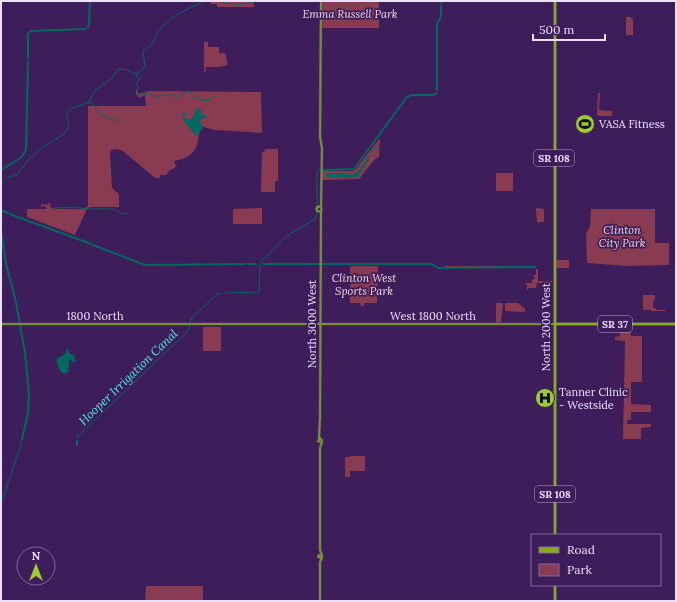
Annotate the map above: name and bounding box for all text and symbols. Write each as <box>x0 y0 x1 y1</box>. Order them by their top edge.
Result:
park label: Emma Russell Park <box>302 7 398 21</box>
scale bar <box>533 16 605 42</box>
text: 500 m <box>539 22 575 37</box>
sports icon: VASA Fitness <box>574 113 596 135</box>
place label: VASA Fitness <box>598 117 665 131</box>
road number: SR 108 <box>534 150 574 166</box>
park label: Clinton City Park <box>599 223 646 250</box>
park label: Clinton West Sports Park <box>332 271 396 298</box>
street label: North 3000 West <box>305 279 319 368</box>
street label: North 2000 West <box>539 282 553 371</box>
street label: 1800 North <box>66 309 124 323</box>
street label: West 1800 North <box>390 309 476 323</box>
road number: SR 37 <box>598 316 632 332</box>
water label: Hooper Irrigation Canal <box>76 326 181 428</box>
place label: Tanner Clinic - Westside <box>559 385 628 412</box>
hospital icon: Tanner Clinic - Westside <box>534 387 556 409</box>
road number: SR 108 <box>535 486 575 502</box>
legend <box>531 534 661 586</box>
text: Road <box>567 542 595 557</box>
north arrow <box>16 546 56 586</box>
text: N <box>32 549 41 563</box>
text: Park <box>567 562 593 577</box>

